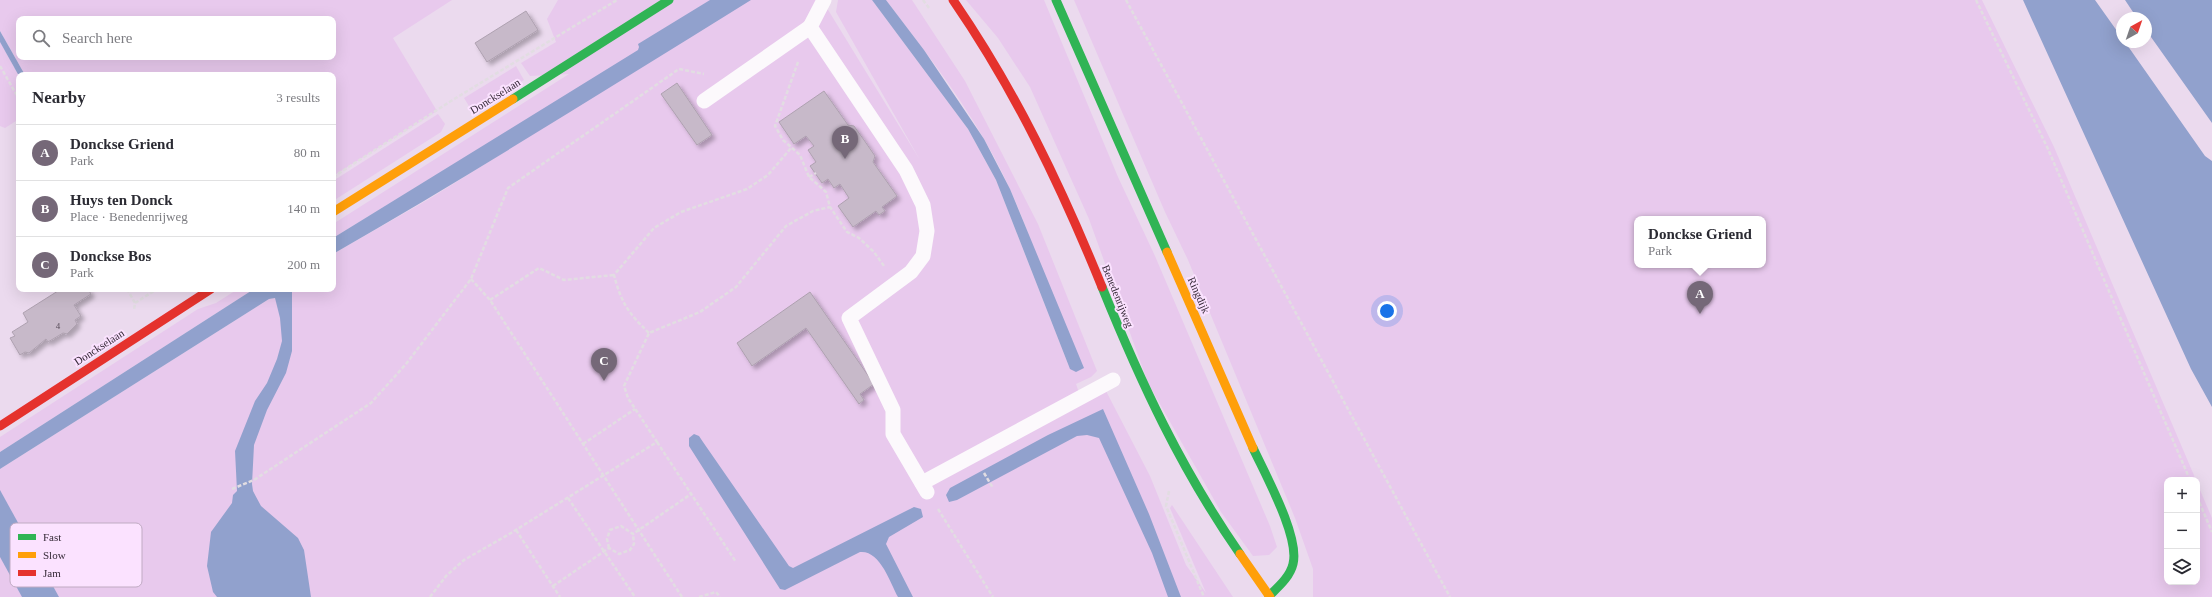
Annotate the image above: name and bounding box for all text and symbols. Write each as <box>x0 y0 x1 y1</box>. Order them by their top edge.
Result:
north arrow <box>2116 12 2152 48</box>
search box <box>16 16 336 60</box>
icon: search <box>30 27 52 49</box>
text: Search here <box>62 30 132 46</box>
street label: Donckselaan <box>468 76 523 116</box>
text: Nearby <box>32 88 86 107</box>
text: 3 results <box>276 90 320 105</box>
pin: B <box>832 126 858 159</box>
text: Donckse Griend <box>70 136 174 152</box>
text: A <box>40 145 50 160</box>
text: 80 m <box>294 145 320 160</box>
text: Park <box>70 153 94 168</box>
text: Huys ten Donck <box>70 192 173 208</box>
text: B <box>41 201 49 216</box>
text: 140 m <box>287 201 320 216</box>
text: Place · Benedenrijweg <box>70 209 188 224</box>
popup <box>1634 216 1766 268</box>
text: Donckse Griend <box>1648 226 1752 242</box>
text: Park <box>1648 243 1672 258</box>
text: Donckse Bos <box>70 248 151 264</box>
text: C <box>40 257 50 272</box>
text: 200 m <box>287 257 320 272</box>
street label: Benedenrijweg <box>1100 263 1136 330</box>
text: Park <box>70 265 94 280</box>
street label: Ringdijk <box>1186 275 1213 315</box>
pin: A <box>1687 281 1713 314</box>
your location <box>1377 301 1397 321</box>
house number: 4 <box>56 321 61 331</box>
street label: Donckselaan <box>72 326 127 368</box>
pin: C <box>591 348 617 381</box>
map controls <box>2164 477 2200 585</box>
button: + <box>2164 477 2200 513</box>
button: − <box>2164 513 2200 549</box>
legend <box>10 523 142 587</box>
text: Fast <box>43 531 61 543</box>
text: Slow <box>43 549 66 561</box>
button: layers <box>2164 549 2200 585</box>
text: Jam <box>43 567 61 579</box>

